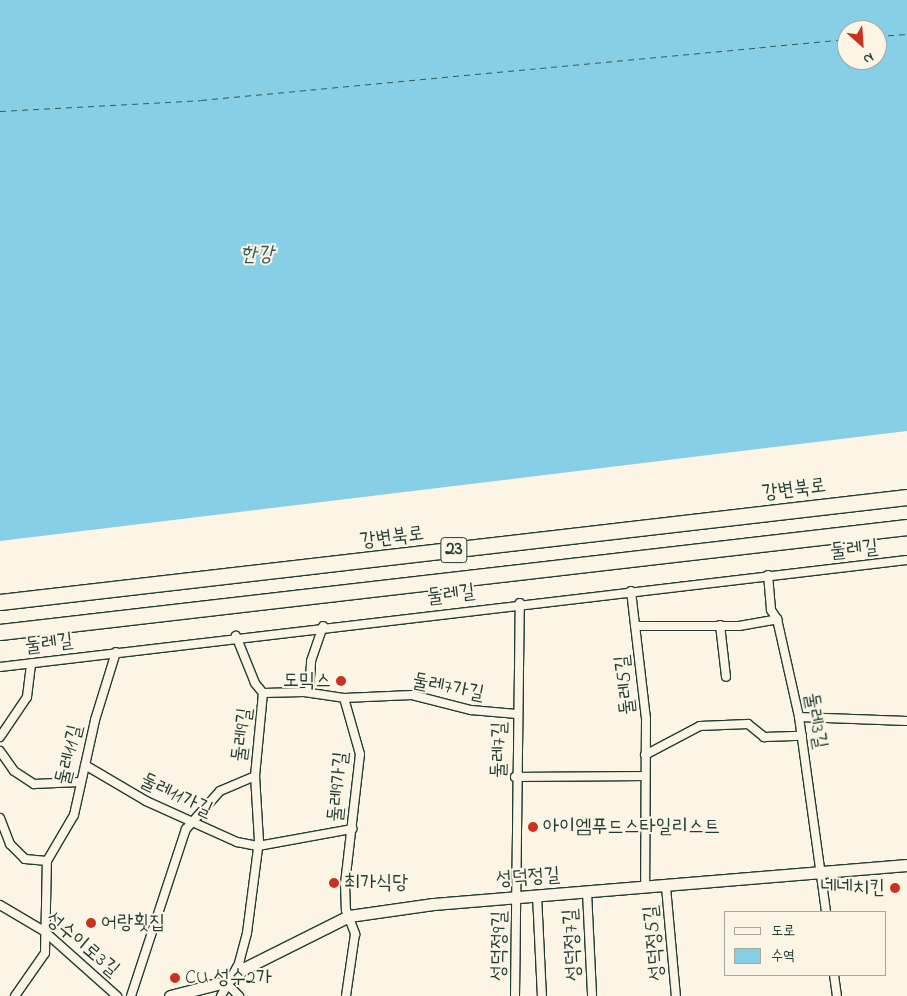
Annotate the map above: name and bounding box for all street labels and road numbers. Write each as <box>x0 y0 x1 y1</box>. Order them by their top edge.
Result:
street label: 강변북로 <box>761 474 827 506</box>
street label: 강변북로 <box>359 522 425 554</box>
road number: 23 <box>440 534 468 566</box>
street label: 둘레길 <box>829 536 879 564</box>
street label: 둘레길 <box>426 580 476 610</box>
street label: 둘레길 <box>24 629 74 659</box>
street label: 둘레5길 <box>611 654 641 716</box>
street label: 둘레7가길 <box>410 669 486 707</box>
street label: 둘레3길 <box>798 691 832 751</box>
street label: 둘레9길 <box>228 707 258 763</box>
street label: 둘레7길 <box>488 722 512 778</box>
street label: 둘레11길 <box>51 723 89 787</box>
street label: 둘레9가길 <box>324 751 354 823</box>
street label: 둘레11가길 <box>136 769 216 823</box>
street label: 성덕정길 <box>495 864 561 892</box>
street label: 성덕정5길 <box>640 904 670 982</box>
street label: 성수이로3길 <box>40 907 124 983</box>
street label: 성덕정7길 <box>559 908 587 982</box>
street label: 성덕정9길 <box>487 911 513 981</box>

